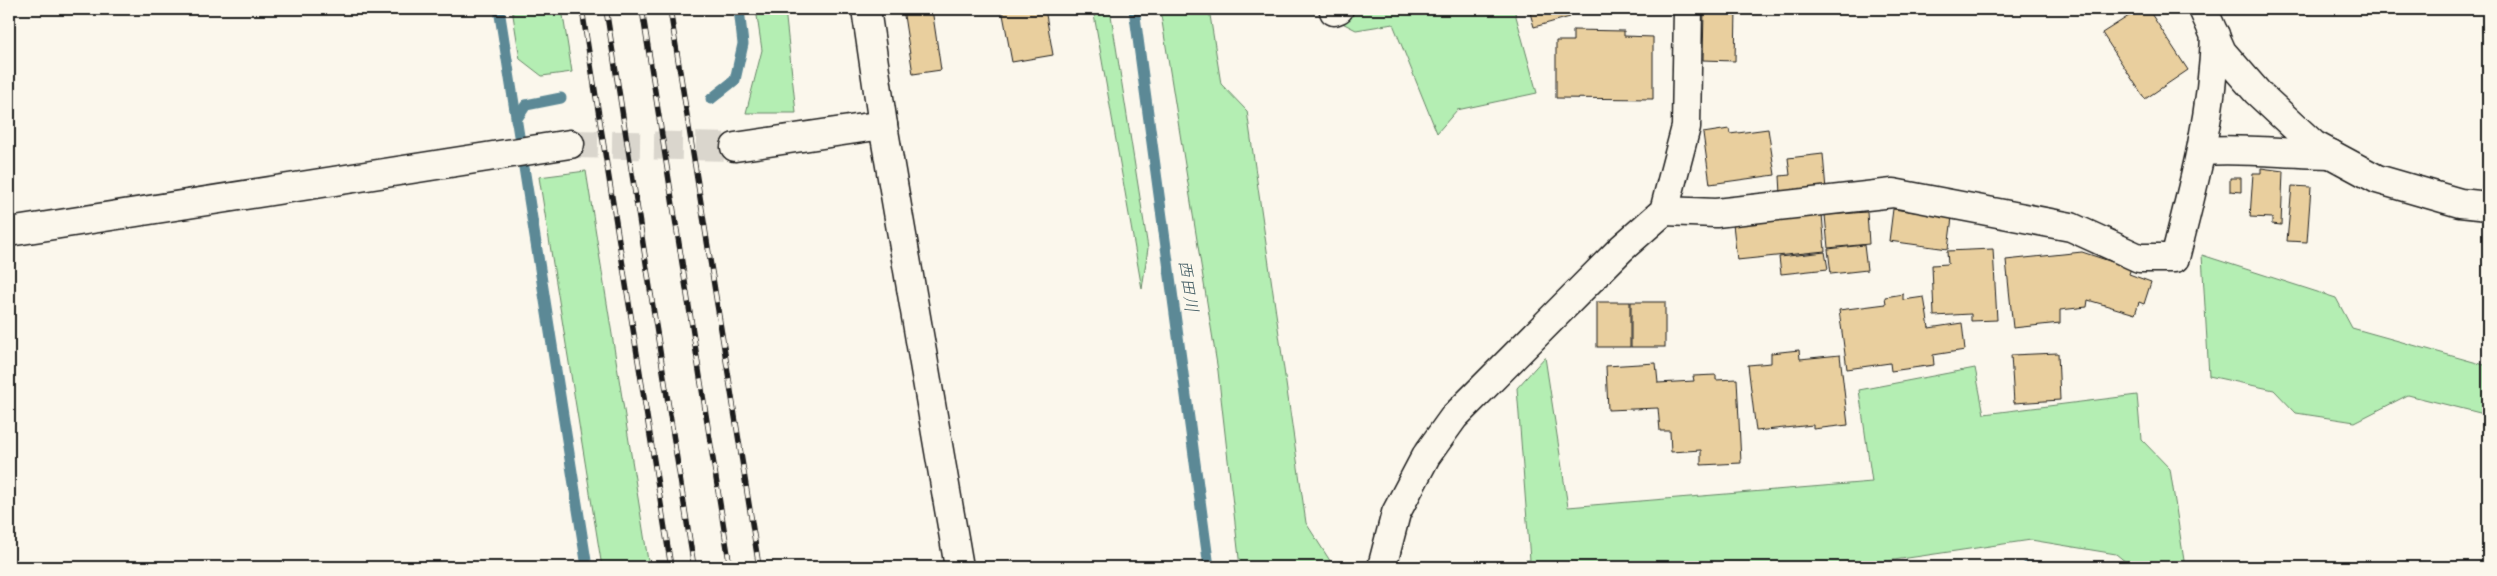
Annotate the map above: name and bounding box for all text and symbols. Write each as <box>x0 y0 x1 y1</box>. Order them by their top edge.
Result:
water label: 西田川 <box>1173 258 1205 314</box>

